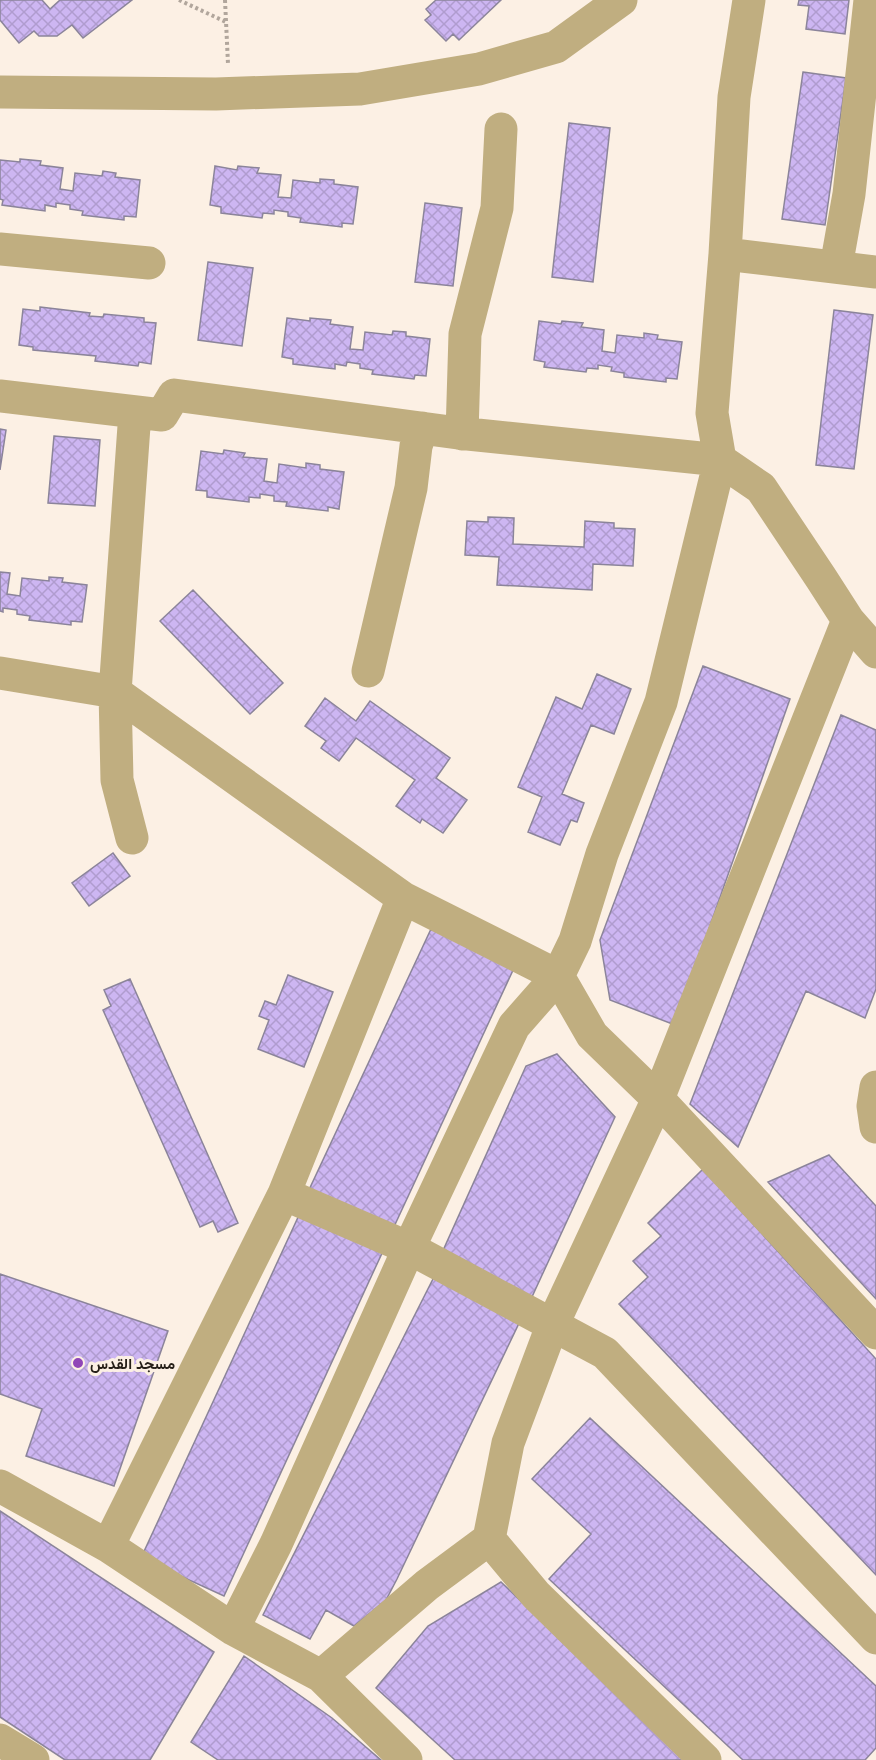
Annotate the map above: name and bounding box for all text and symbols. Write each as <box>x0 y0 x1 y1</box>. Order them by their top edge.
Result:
place label: مسجد القدس <box>90 1353 175 1373</box>
marker: مسجد القدس <box>71 1356 85 1370</box>

